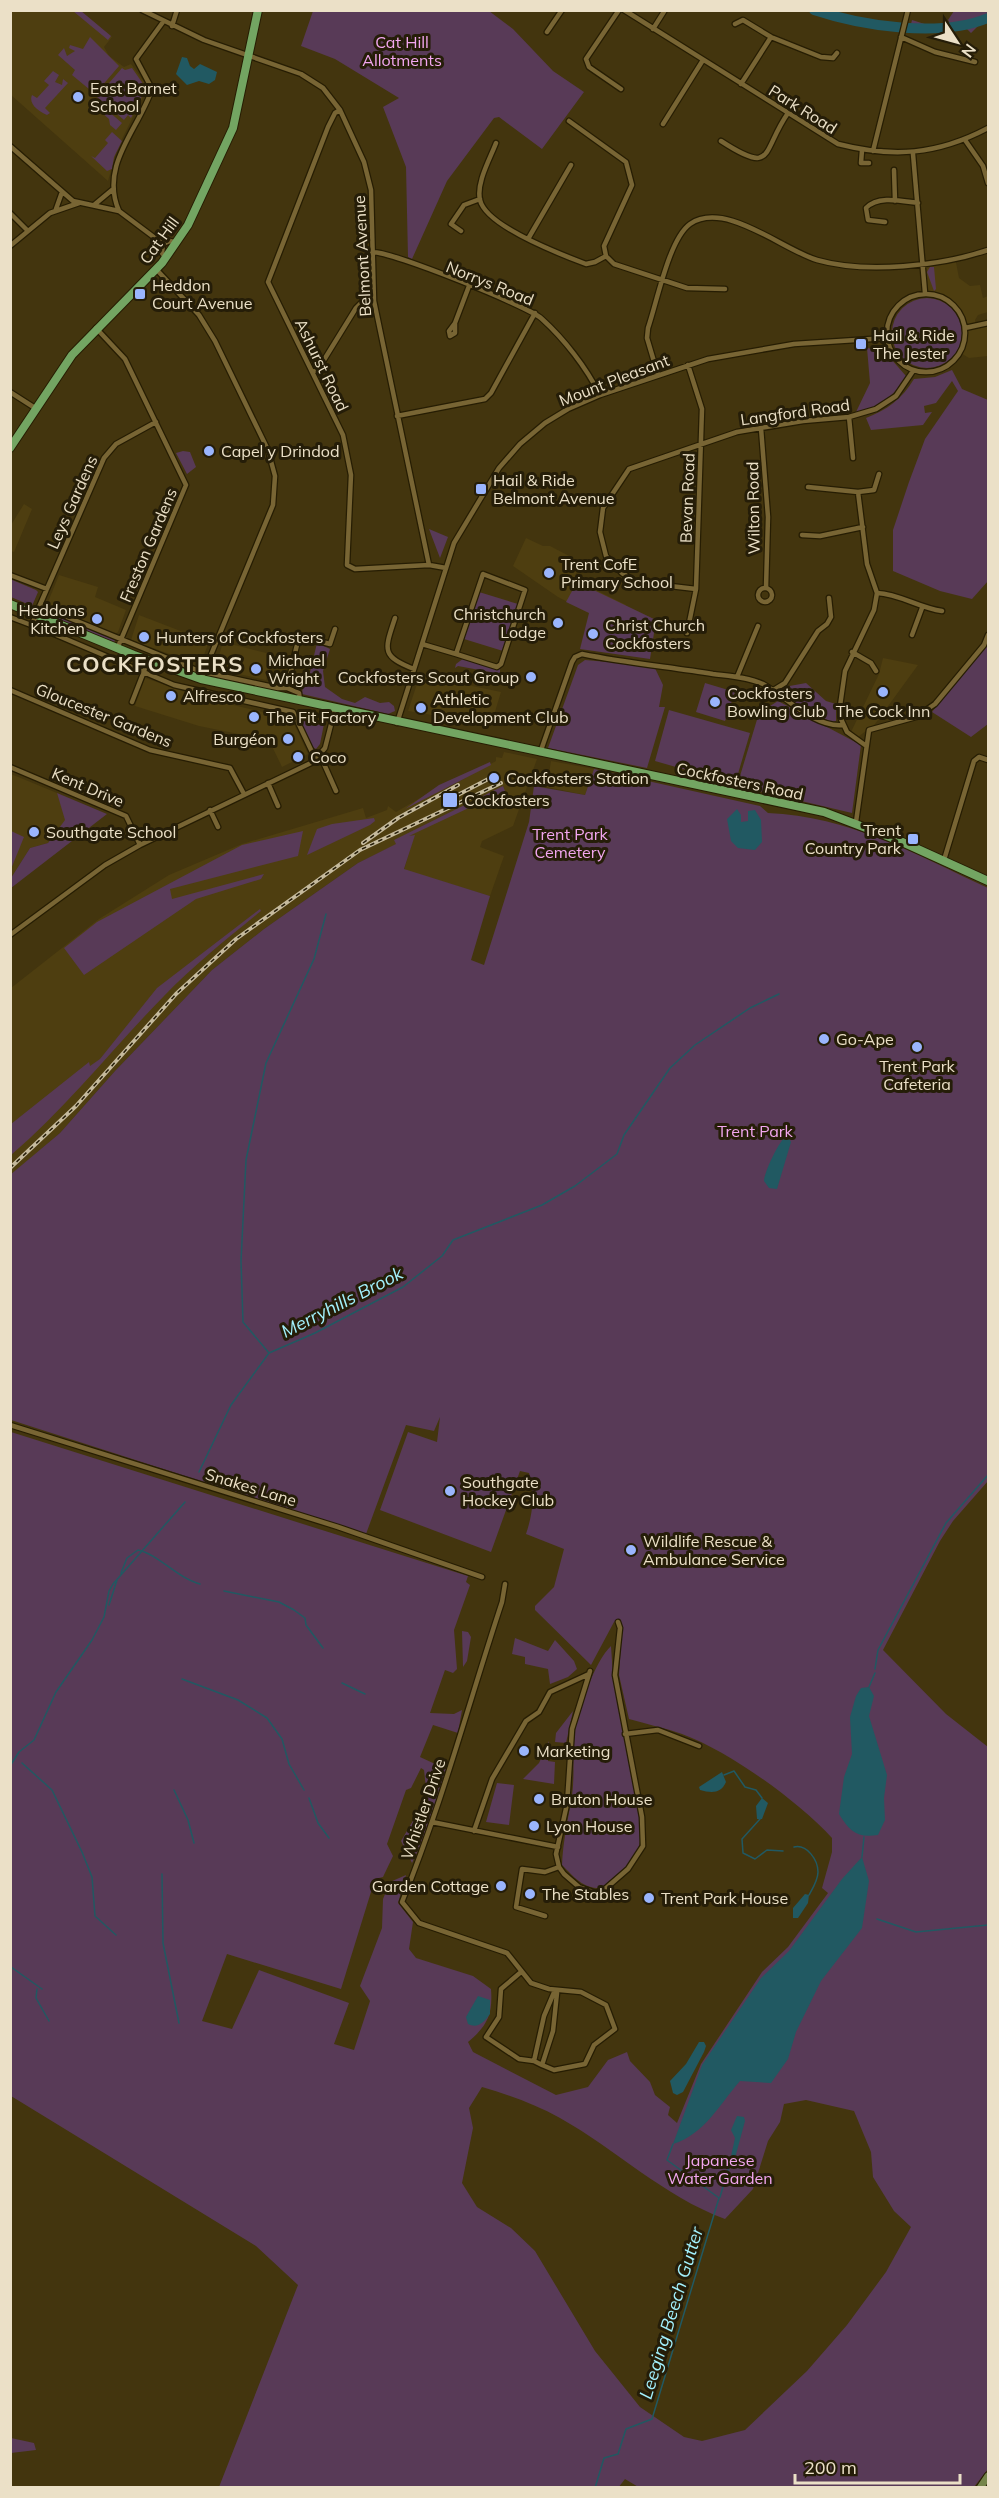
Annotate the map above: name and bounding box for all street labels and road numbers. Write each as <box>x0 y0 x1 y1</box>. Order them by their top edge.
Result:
street label: Park Road <box>765 80 841 138</box>
street label: Belmont Avenue <box>349 195 375 317</box>
street label: Cat Hill <box>135 212 183 268</box>
street label: Norrys Road <box>443 256 537 310</box>
street label: Ashurst Road <box>291 315 353 415</box>
street label: Mount Pleasant <box>556 350 672 410</box>
street label: Langford Road <box>739 394 851 430</box>
street label: Leys Gardens <box>42 452 102 552</box>
street label: Bevan Road <box>675 453 699 543</box>
street label: Wilton Road <box>742 461 764 555</box>
street label: Freston Gardens <box>115 485 181 605</box>
street label: Gloucester Gardens <box>33 679 175 751</box>
street label: Cockfosters Road <box>675 758 805 804</box>
street label: Kent Drive <box>49 763 127 811</box>
street label: Snakes Lane <box>203 1464 299 1510</box>
street label: Whistler Drive <box>396 1756 450 1862</box>

